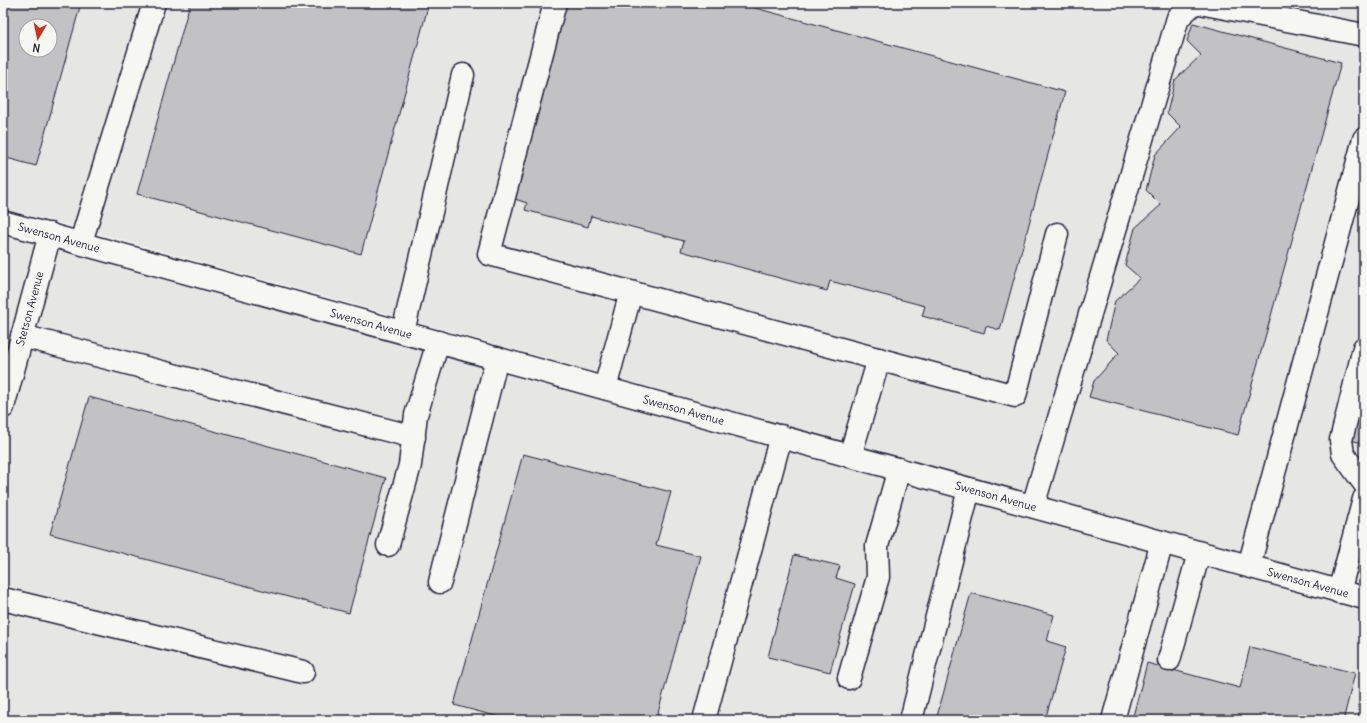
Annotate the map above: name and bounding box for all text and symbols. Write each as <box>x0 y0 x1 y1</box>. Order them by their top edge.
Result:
north arrow <box>18 18 58 58</box>
text: N <box>32 40 41 55</box>
street label: Swenson Avenue <box>17 220 101 255</box>
street label: Stetson Avenue <box>13 270 47 347</box>
street label: Swenson Avenue <box>329 306 414 342</box>
street label: Swenson Avenue <box>641 392 726 428</box>
street label: Swenson Avenue <box>953 478 1038 514</box>
street label: Swenson Avenue <box>1266 565 1351 601</box>

